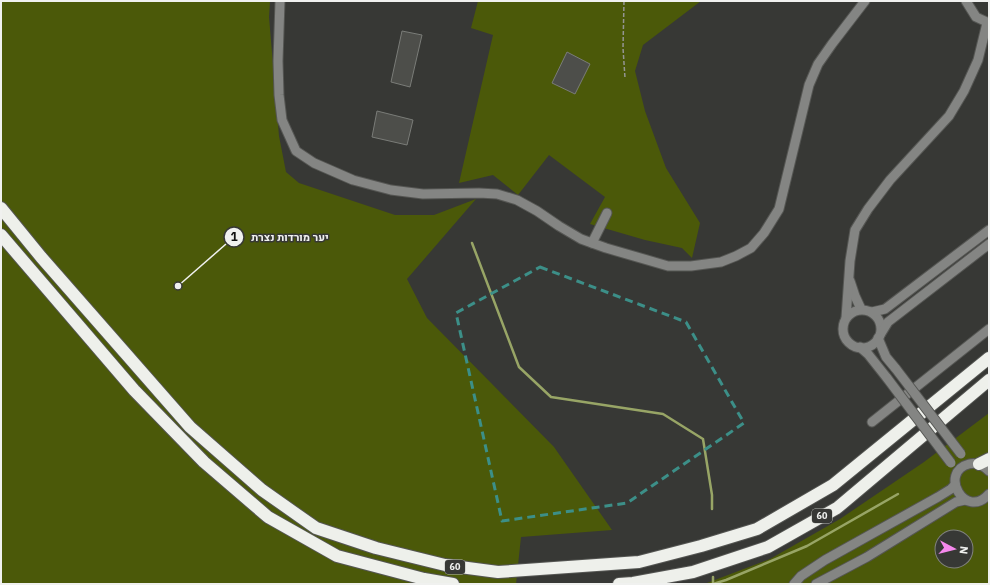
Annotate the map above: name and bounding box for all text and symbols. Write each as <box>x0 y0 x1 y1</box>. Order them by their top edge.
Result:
callout: יער מורדות נצרת <box>224 225 337 248</box>
text: 1 <box>230 229 238 244</box>
text: יער מורדות נצרת <box>251 230 329 244</box>
road number: 60 <box>812 509 832 523</box>
north arrow <box>934 529 974 569</box>
text: N <box>956 545 971 555</box>
road number: 60 <box>445 560 465 574</box>

